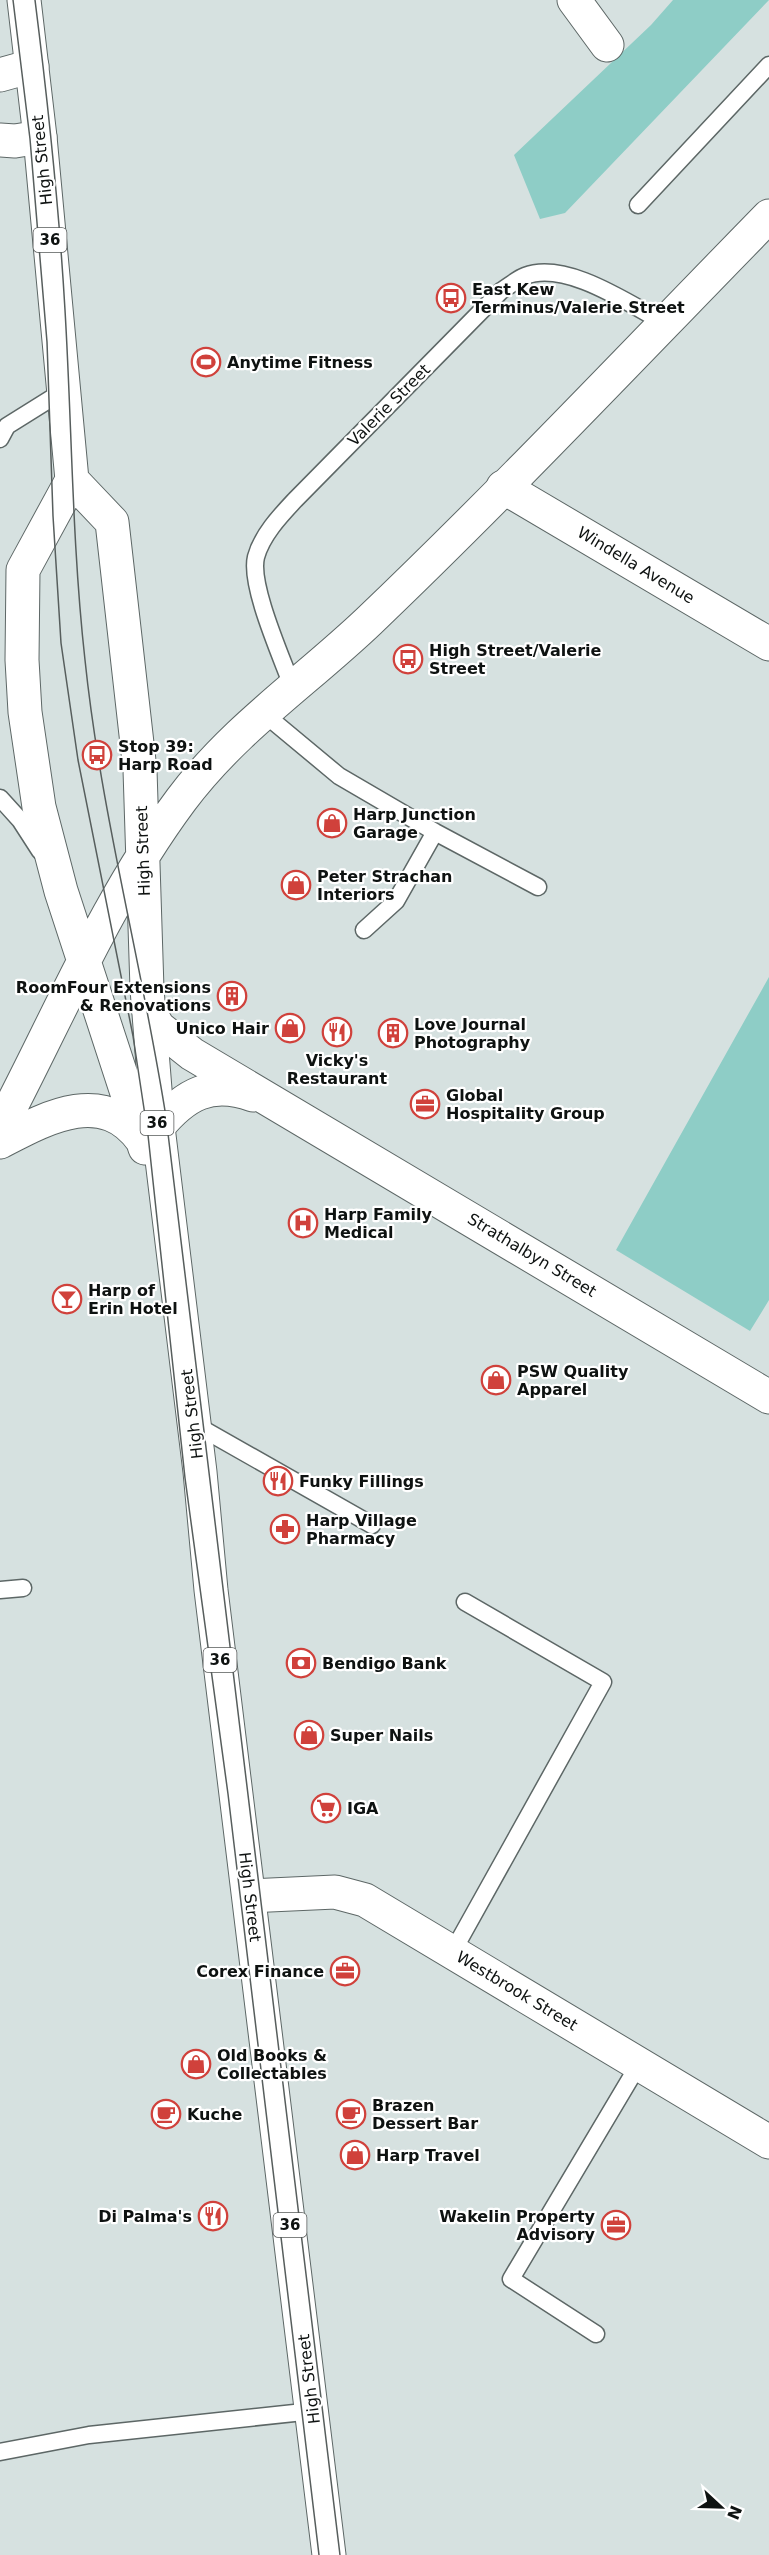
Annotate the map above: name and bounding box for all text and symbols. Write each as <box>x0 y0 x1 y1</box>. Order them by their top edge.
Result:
street label: High Street <box>28 114 56 206</box>
road number: 36 <box>34 228 66 252</box>
place label: East Kew Terminus/Valerie Street <box>472 280 685 317</box>
bus stop icon: East Kew Terminus/Valerie Street <box>435 282 467 314</box>
sports icon: Anytime Fitness <box>190 346 222 378</box>
place label: Anytime Fitness <box>227 353 373 372</box>
street label: Valerie Street <box>344 360 434 450</box>
street label: Windella Avenue <box>574 523 698 607</box>
place label: High Street/Valerie Street <box>429 641 602 678</box>
bus stop icon: High Street/Valerie Street <box>392 643 424 675</box>
place label: Stop 39: Harp Road <box>118 737 213 774</box>
bus stop icon: Stop 39: Harp Road <box>81 739 113 771</box>
street label: High Street <box>132 805 154 897</box>
place label: Harp Junction Garage <box>353 805 476 842</box>
shop icon: Harp Junction Garage <box>316 807 348 839</box>
place label: Peter Strachan Interiors <box>317 867 452 904</box>
shop icon: Peter Strachan Interiors <box>280 869 312 901</box>
place label: RoomFour Extensions & Renovations <box>16 978 211 1015</box>
building icon: RoomFour Extensions & Renovations <box>216 980 248 1012</box>
shop icon: Unico Hair <box>274 1012 306 1044</box>
place label: Love Journal Photography <box>414 1015 531 1052</box>
restaurant icon: Vicky's Restaurant <box>321 1016 353 1048</box>
building icon: Love Journal Photography <box>377 1017 409 1049</box>
place label: Unico Hair <box>176 1019 269 1038</box>
place label: Vicky's Restaurant <box>287 1051 387 1088</box>
place label: Global Hospitality Group <box>446 1086 605 1123</box>
office icon: Global Hospitality Group <box>409 1088 441 1120</box>
road number: 36 <box>140 1111 174 1135</box>
place label: Harp Family Medical <box>324 1205 433 1242</box>
hospital icon: Harp Family Medical <box>287 1207 319 1239</box>
street label: Strathalbyn Street <box>464 1209 600 1301</box>
place label: Harp of Erin Hotel <box>88 1281 178 1318</box>
bar icon: Harp of Erin Hotel <box>51 1283 83 1315</box>
place label: PSW Quality Apparel <box>517 1362 629 1399</box>
shop icon: PSW Quality Apparel <box>480 1364 512 1396</box>
street label: High Street <box>177 1368 207 1460</box>
restaurant icon: Funky Fillings <box>262 1465 294 1497</box>
place label: Funky Fillings <box>299 1472 424 1491</box>
place label: Harp Village Pharmacy <box>306 1511 417 1548</box>
pharmacy icon: Harp Village Pharmacy <box>269 1513 301 1545</box>
bank icon: Bendigo Bank <box>285 1647 317 1679</box>
road number: 36 <box>204 1648 236 1672</box>
place label: Bendigo Bank <box>322 1654 447 1673</box>
shop icon: Super Nails <box>293 1719 325 1751</box>
place label: Super Nails <box>330 1726 433 1745</box>
supermarket icon: IGA <box>310 1792 342 1824</box>
place label: IGA <box>347 1799 379 1818</box>
street label: High Street <box>235 1851 265 1943</box>
street label: Westbrook Street <box>453 1947 581 2035</box>
office icon: Corex Finance <box>329 1955 361 1987</box>
place label: Corex Finance <box>196 1962 324 1981</box>
place label: Old Books & Collectables <box>217 2046 327 2083</box>
shop icon: Old Books & Collectables <box>180 2048 212 2080</box>
place label: Brazen Dessert Bar <box>372 2096 478 2133</box>
cafe icon: Kuche <box>150 2098 182 2130</box>
cafe icon: Brazen Dessert Bar <box>335 2098 367 2130</box>
place label: Kuche <box>187 2105 242 2124</box>
shop icon: Harp Travel <box>339 2139 371 2171</box>
place label: Harp Travel <box>376 2146 480 2165</box>
restaurant icon: Di Palma's <box>197 2200 229 2232</box>
place label: Di Palma's <box>98 2207 192 2226</box>
place label: Wakelin Property Advisory <box>439 2207 596 2244</box>
office icon: Wakelin Property Advisory <box>600 2209 632 2241</box>
road number: 36 <box>274 2213 306 2237</box>
street label: High Street <box>294 2333 324 2425</box>
north arrow <box>691 2477 751 2537</box>
text: N <box>723 2503 746 2522</box>

